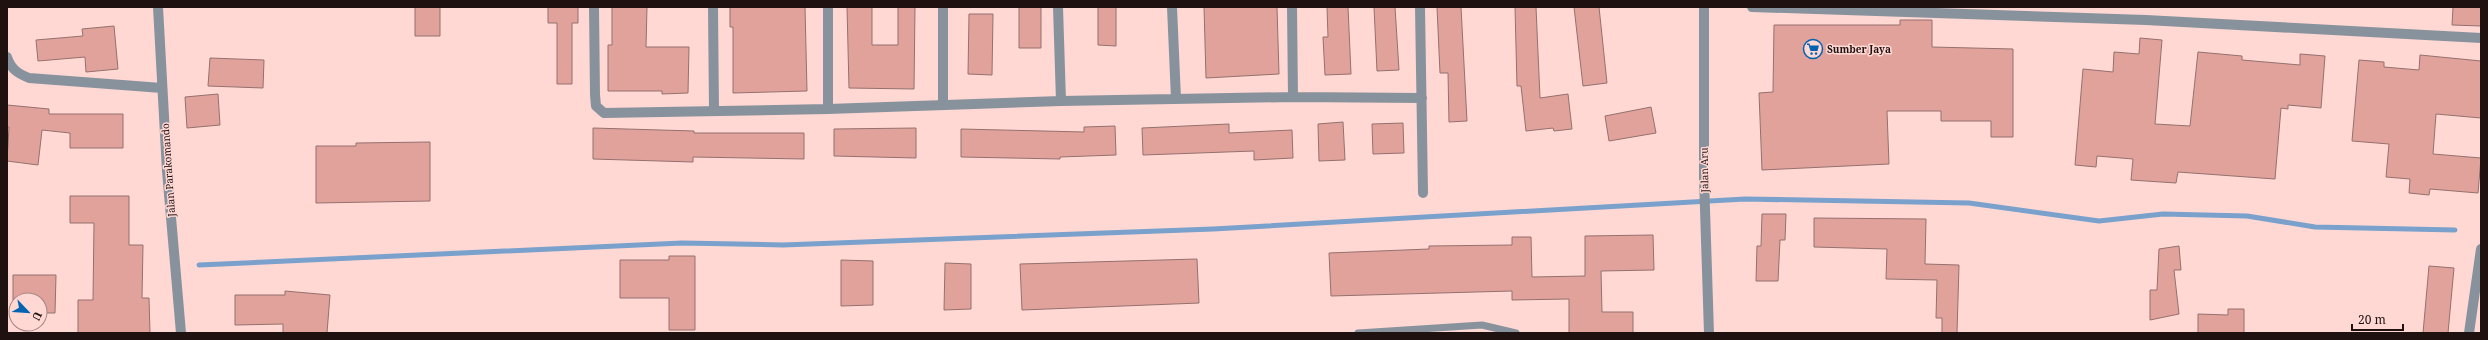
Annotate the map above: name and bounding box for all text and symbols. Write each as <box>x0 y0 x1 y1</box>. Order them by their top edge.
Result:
supermarket icon: Sumber Jaya <box>1802 38 1824 60</box>
place label: Sumber Jaya <box>1827 42 1891 56</box>
street label: Jalan Parakomando <box>158 123 178 218</box>
street label: Jalan Aru <box>1697 147 1711 194</box>
north arrow <box>8 292 48 332</box>
scale bar <box>2352 306 2403 332</box>
text: U <box>29 310 46 324</box>
text: 20 m <box>2358 311 2386 328</box>

